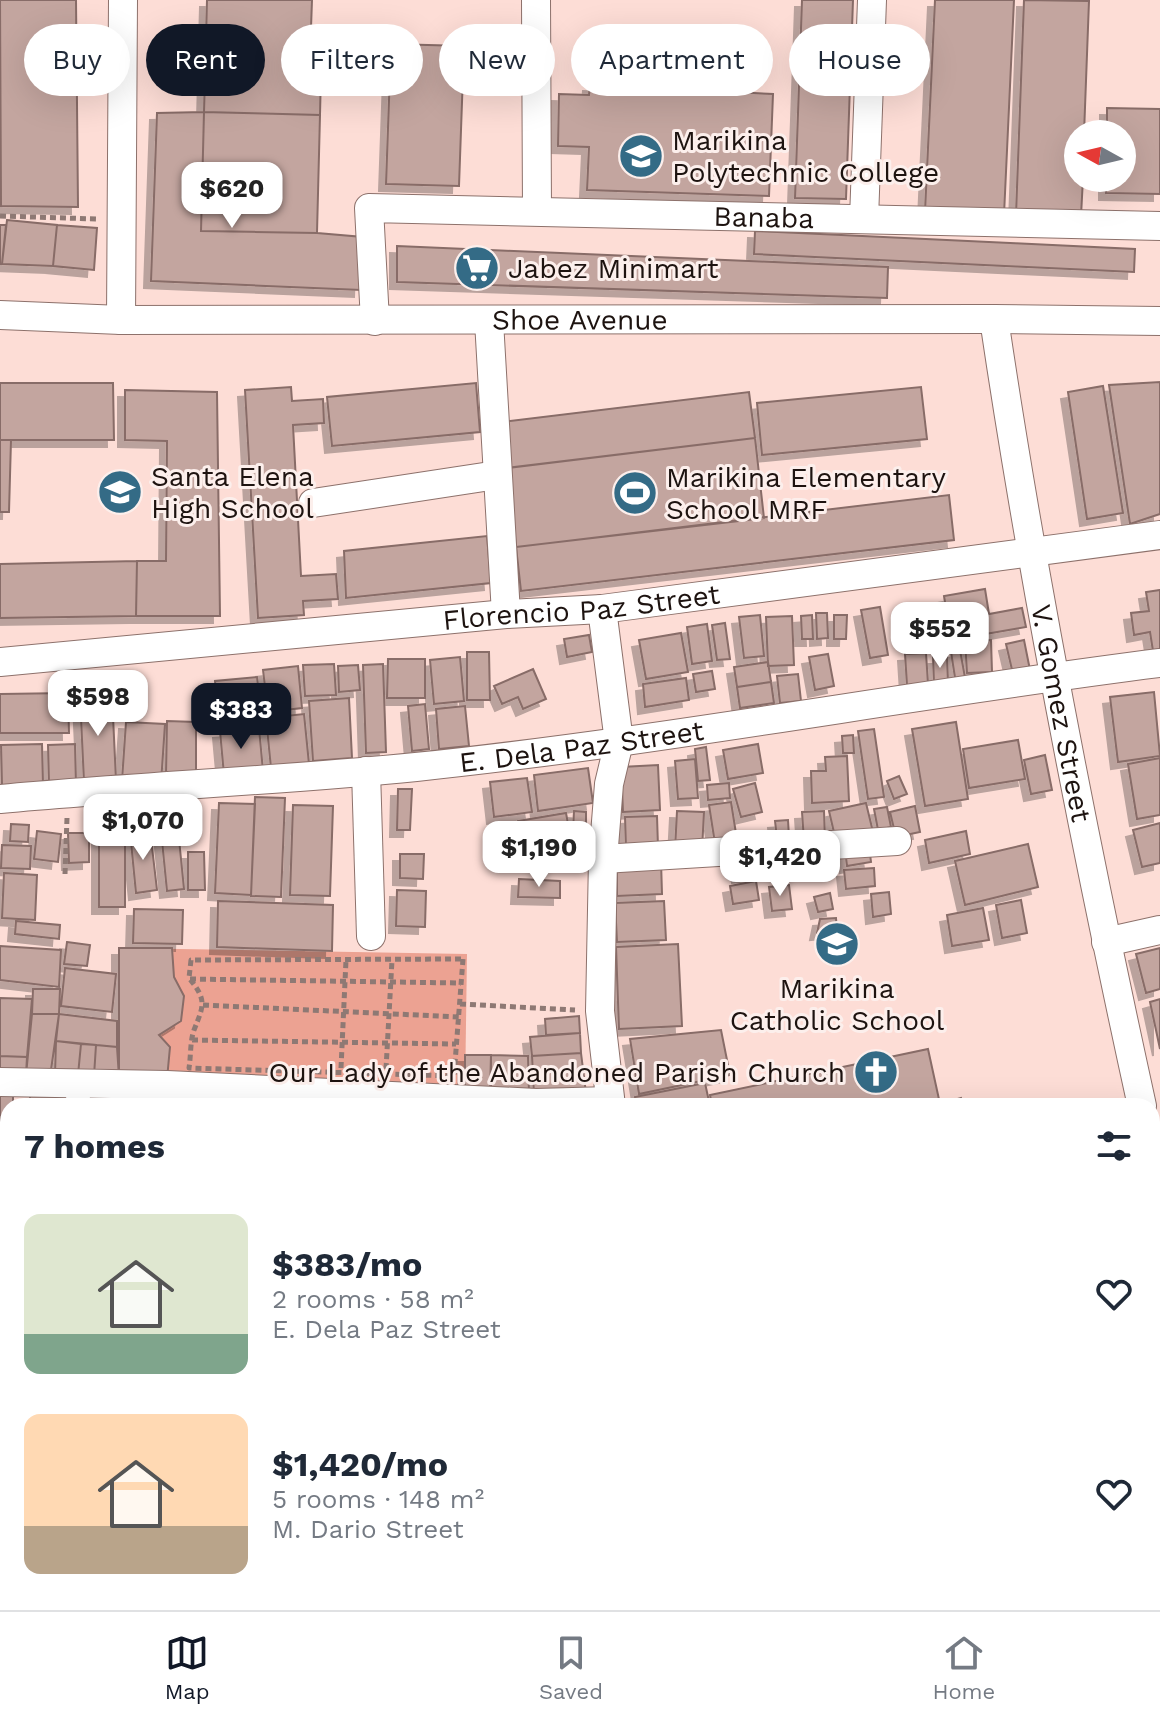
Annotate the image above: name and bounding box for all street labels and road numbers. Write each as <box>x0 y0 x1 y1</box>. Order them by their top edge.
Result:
street label: Banaba <box>713 200 815 235</box>
street label: Shoe Avenue <box>492 303 668 337</box>
street label: Florencio Paz Street <box>441 577 722 637</box>
street label: V. Gomez Street <box>1024 602 1098 825</box>
street label: E. Dela Paz Street <box>457 714 706 779</box>

